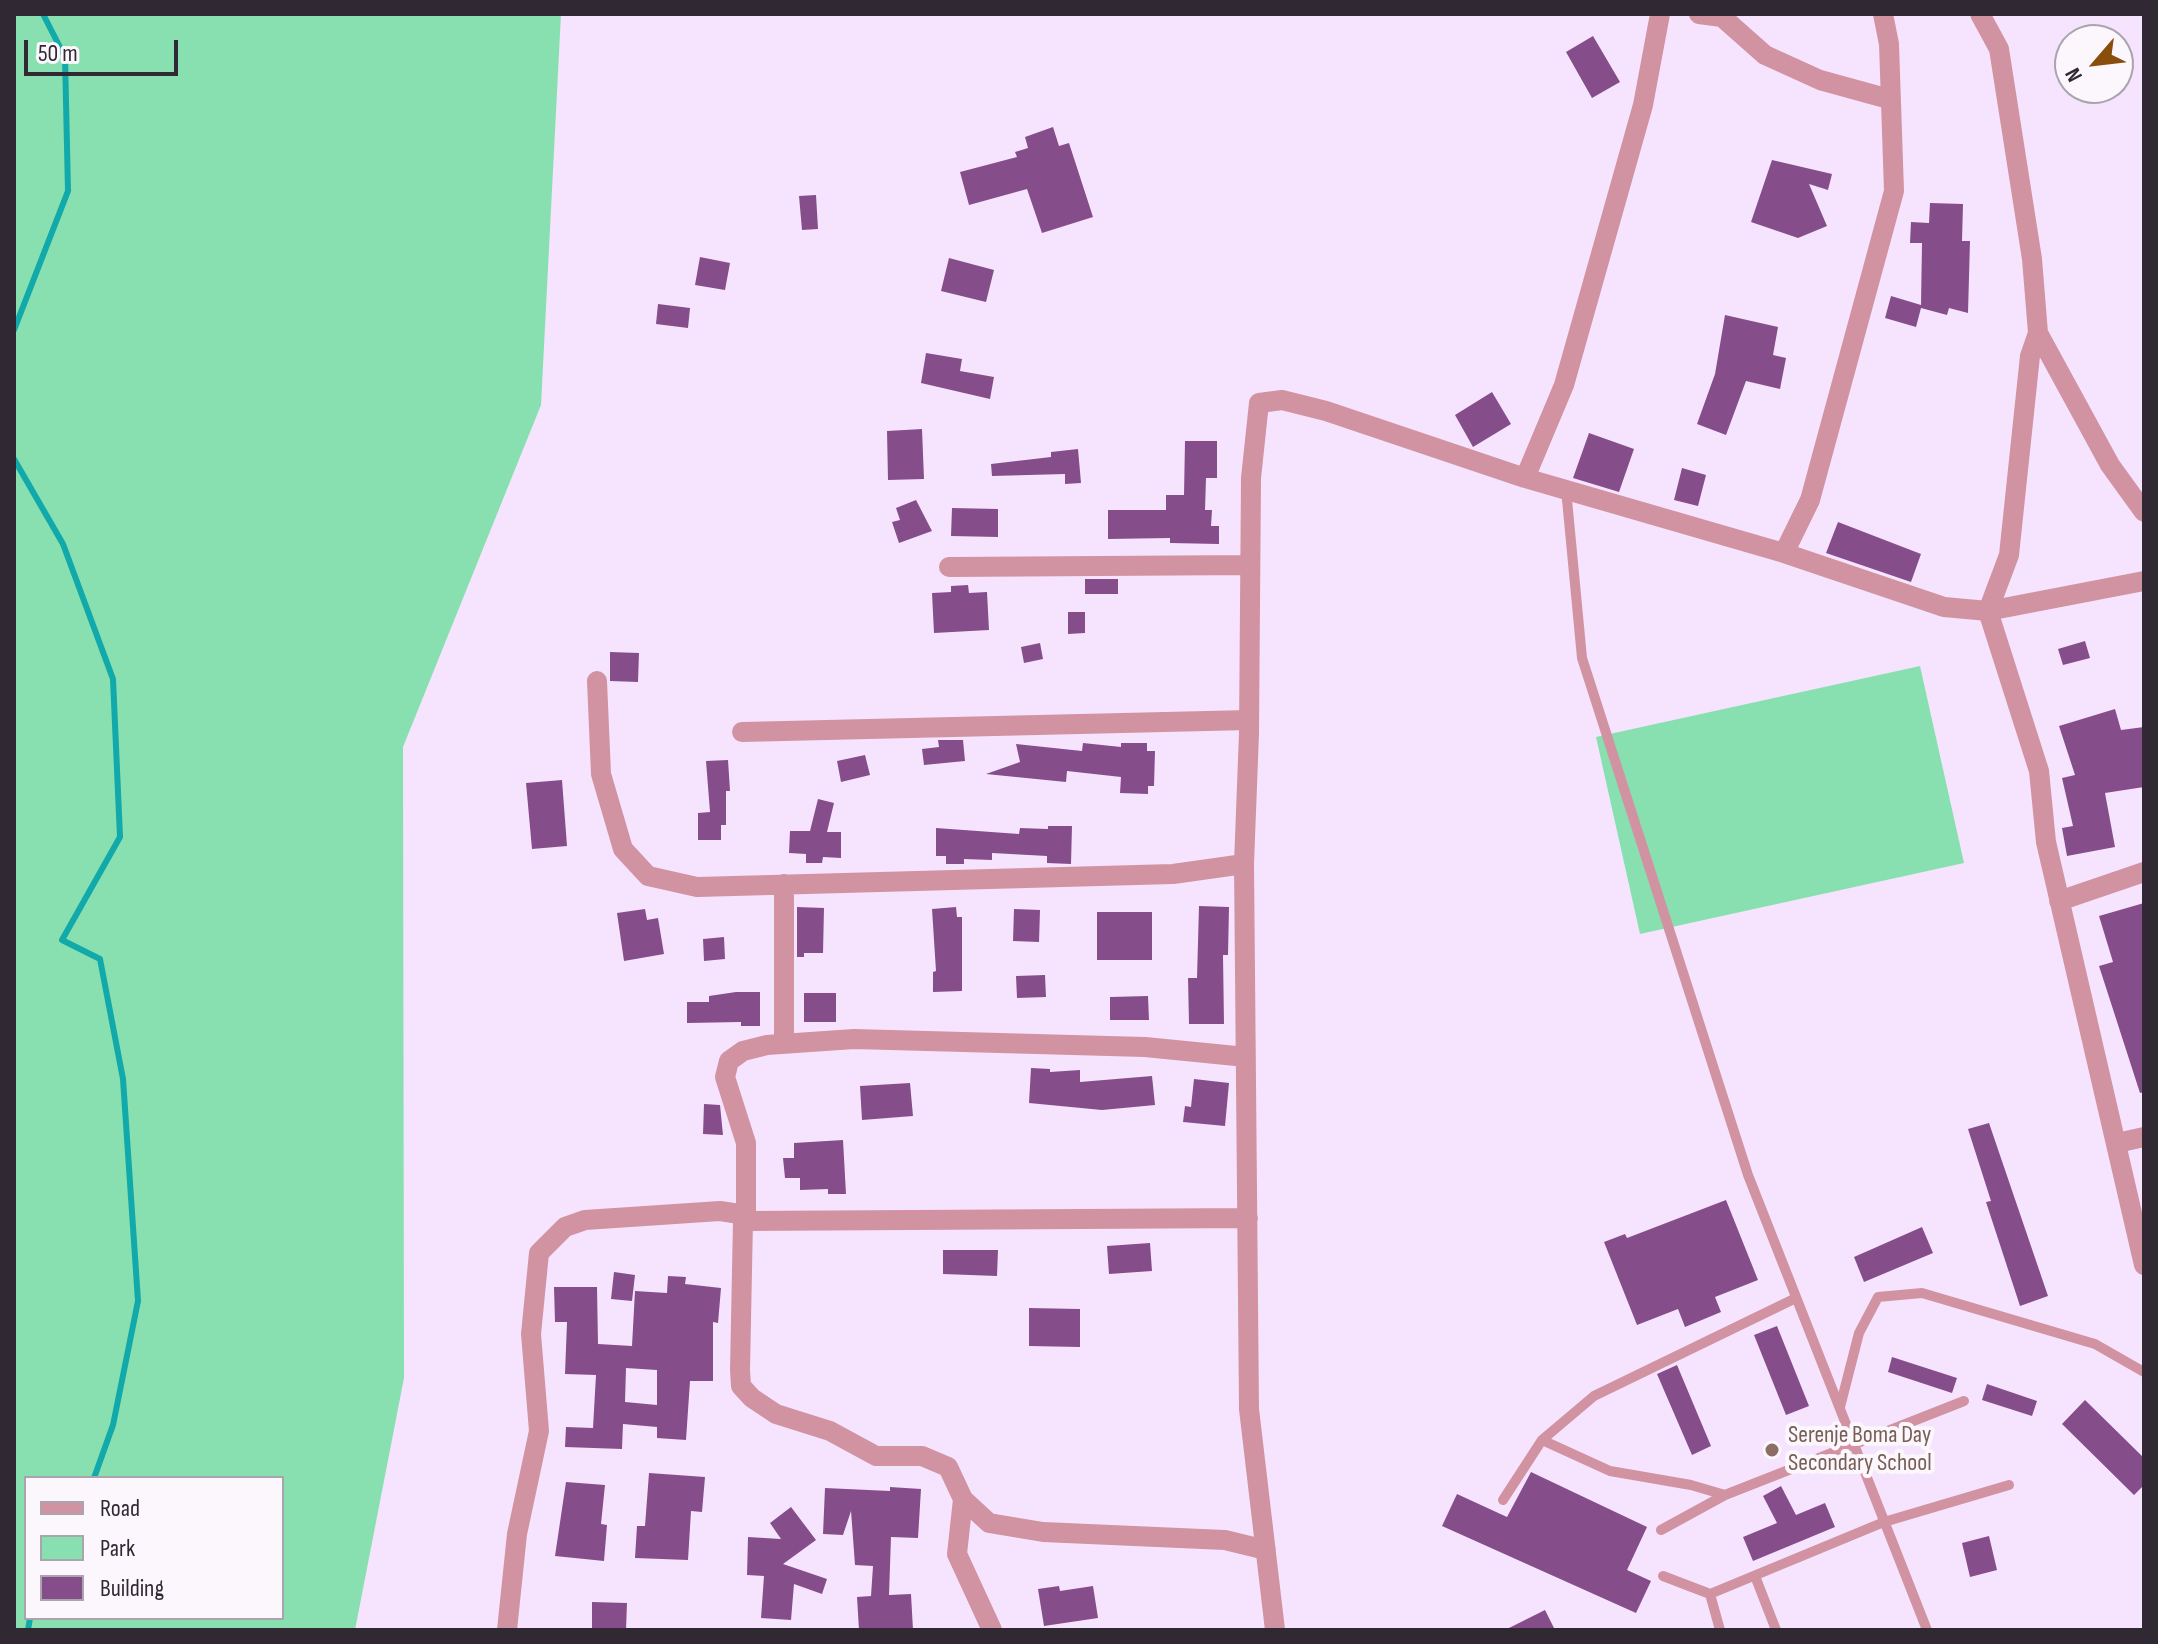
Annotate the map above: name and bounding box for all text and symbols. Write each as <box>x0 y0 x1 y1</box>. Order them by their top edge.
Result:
scale bar <box>28 24 182 74</box>
north arrow <box>2054 24 2134 104</box>
text: 50 m <box>38 39 78 68</box>
text: N <box>2059 63 2089 86</box>
place label: Serenje Boma Day Secondary School <box>1788 1422 1932 1478</box>
marker: Serenje Boma Day Secondary School <box>1763 1441 1781 1459</box>
legend <box>24 1476 284 1620</box>
text: Road <box>100 1494 140 1523</box>
text: Park <box>100 1534 135 1563</box>
text: Building <box>100 1574 164 1603</box>

